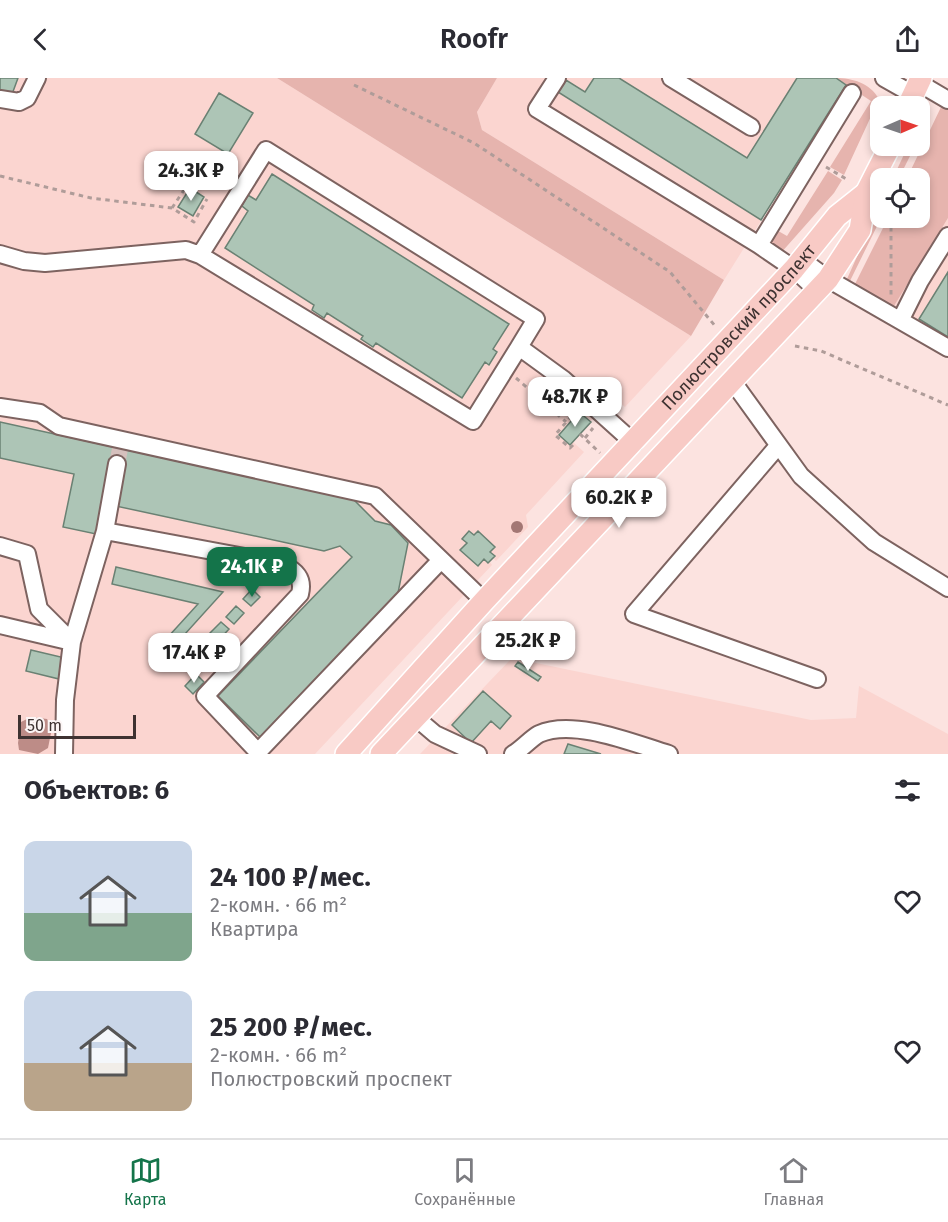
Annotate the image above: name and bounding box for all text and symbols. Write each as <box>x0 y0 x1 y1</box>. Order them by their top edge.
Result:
icon: back <box>24 23 57 56</box>
text: Roofr <box>440 23 508 55</box>
icon: share <box>891 23 924 56</box>
north arrow <box>870 96 930 156</box>
map controls <box>870 96 930 228</box>
pin: 24.3K ₽ <box>136 151 246 202</box>
text: 24.3K ₽ <box>158 158 224 182</box>
button: locate <box>870 168 930 228</box>
street label: Полюстровский проспект <box>657 239 821 415</box>
pin: 48.7K ₽ <box>520 377 630 428</box>
text: 48.7K ₽ <box>542 384 608 408</box>
pin: 60.2K ₽ <box>564 478 674 529</box>
text: 60.2K ₽ <box>585 485 653 509</box>
pin: 24.1K ₽ <box>197 547 307 598</box>
text: 24.1K ₽ <box>221 554 283 578</box>
pin: 25.2K ₽ <box>473 621 583 672</box>
text: 25.2K ₽ <box>495 628 561 652</box>
pin: 17.4K ₽ <box>139 633 249 684</box>
text: 17.4K ₽ <box>162 640 226 664</box>
scale bar <box>18 712 136 740</box>
text: 50 m <box>27 716 62 735</box>
icon: filters <box>891 774 924 807</box>
text: Объектов: 6 <box>24 775 169 806</box>
text: 24 100 ₽/мес. <box>210 862 371 893</box>
icon: home <box>72 865 144 937</box>
icon: heart <box>891 885 924 918</box>
text: 2-комн. · 66 m² <box>210 893 347 917</box>
text: Квартира <box>210 917 299 941</box>
text: 25 200 ₽/мес. <box>210 1012 372 1043</box>
icon: home <box>72 1015 144 1087</box>
icon: heart <box>891 1035 924 1068</box>
text: 2-комн. · 66 m² <box>210 1043 347 1067</box>
text: Полюстровский проспект <box>210 1067 452 1091</box>
tab: Карта <box>124 1154 166 1209</box>
tab: Сохранённые <box>414 1154 516 1209</box>
tab: Главная <box>764 1154 824 1209</box>

